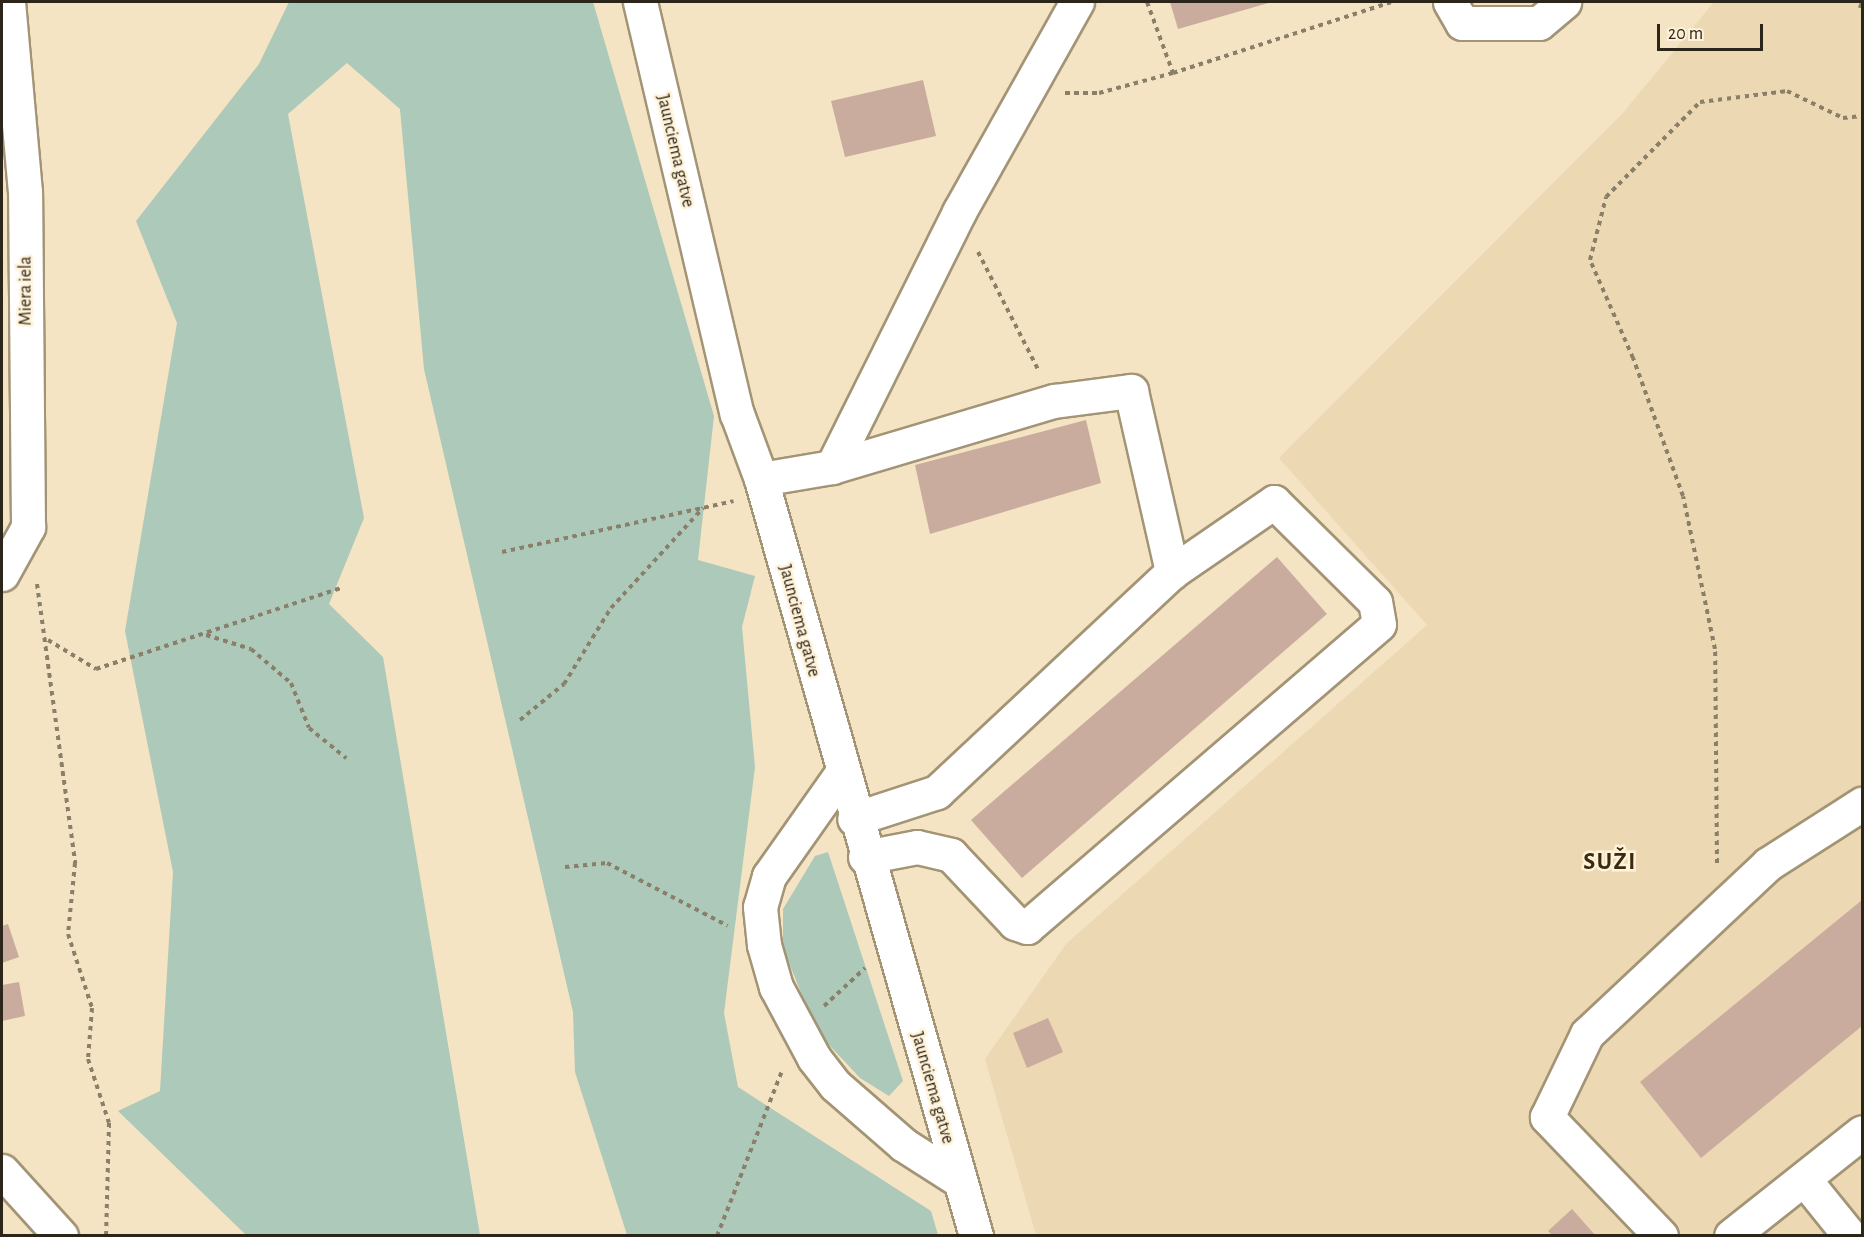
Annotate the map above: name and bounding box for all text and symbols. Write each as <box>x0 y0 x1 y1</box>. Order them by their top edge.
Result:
scale bar <box>1660 12 1766 50</box>
text: 20 m <box>1668 25 1703 43</box>
street label: Jaunciema gatve <box>652 92 698 210</box>
street label: Miera iela <box>15 256 37 326</box>
street label: Jaunciema gatve <box>774 562 824 680</box>
district label: SUŽI <box>1583 849 1637 877</box>
street label: Jaunciema gatve <box>906 1030 958 1146</box>

